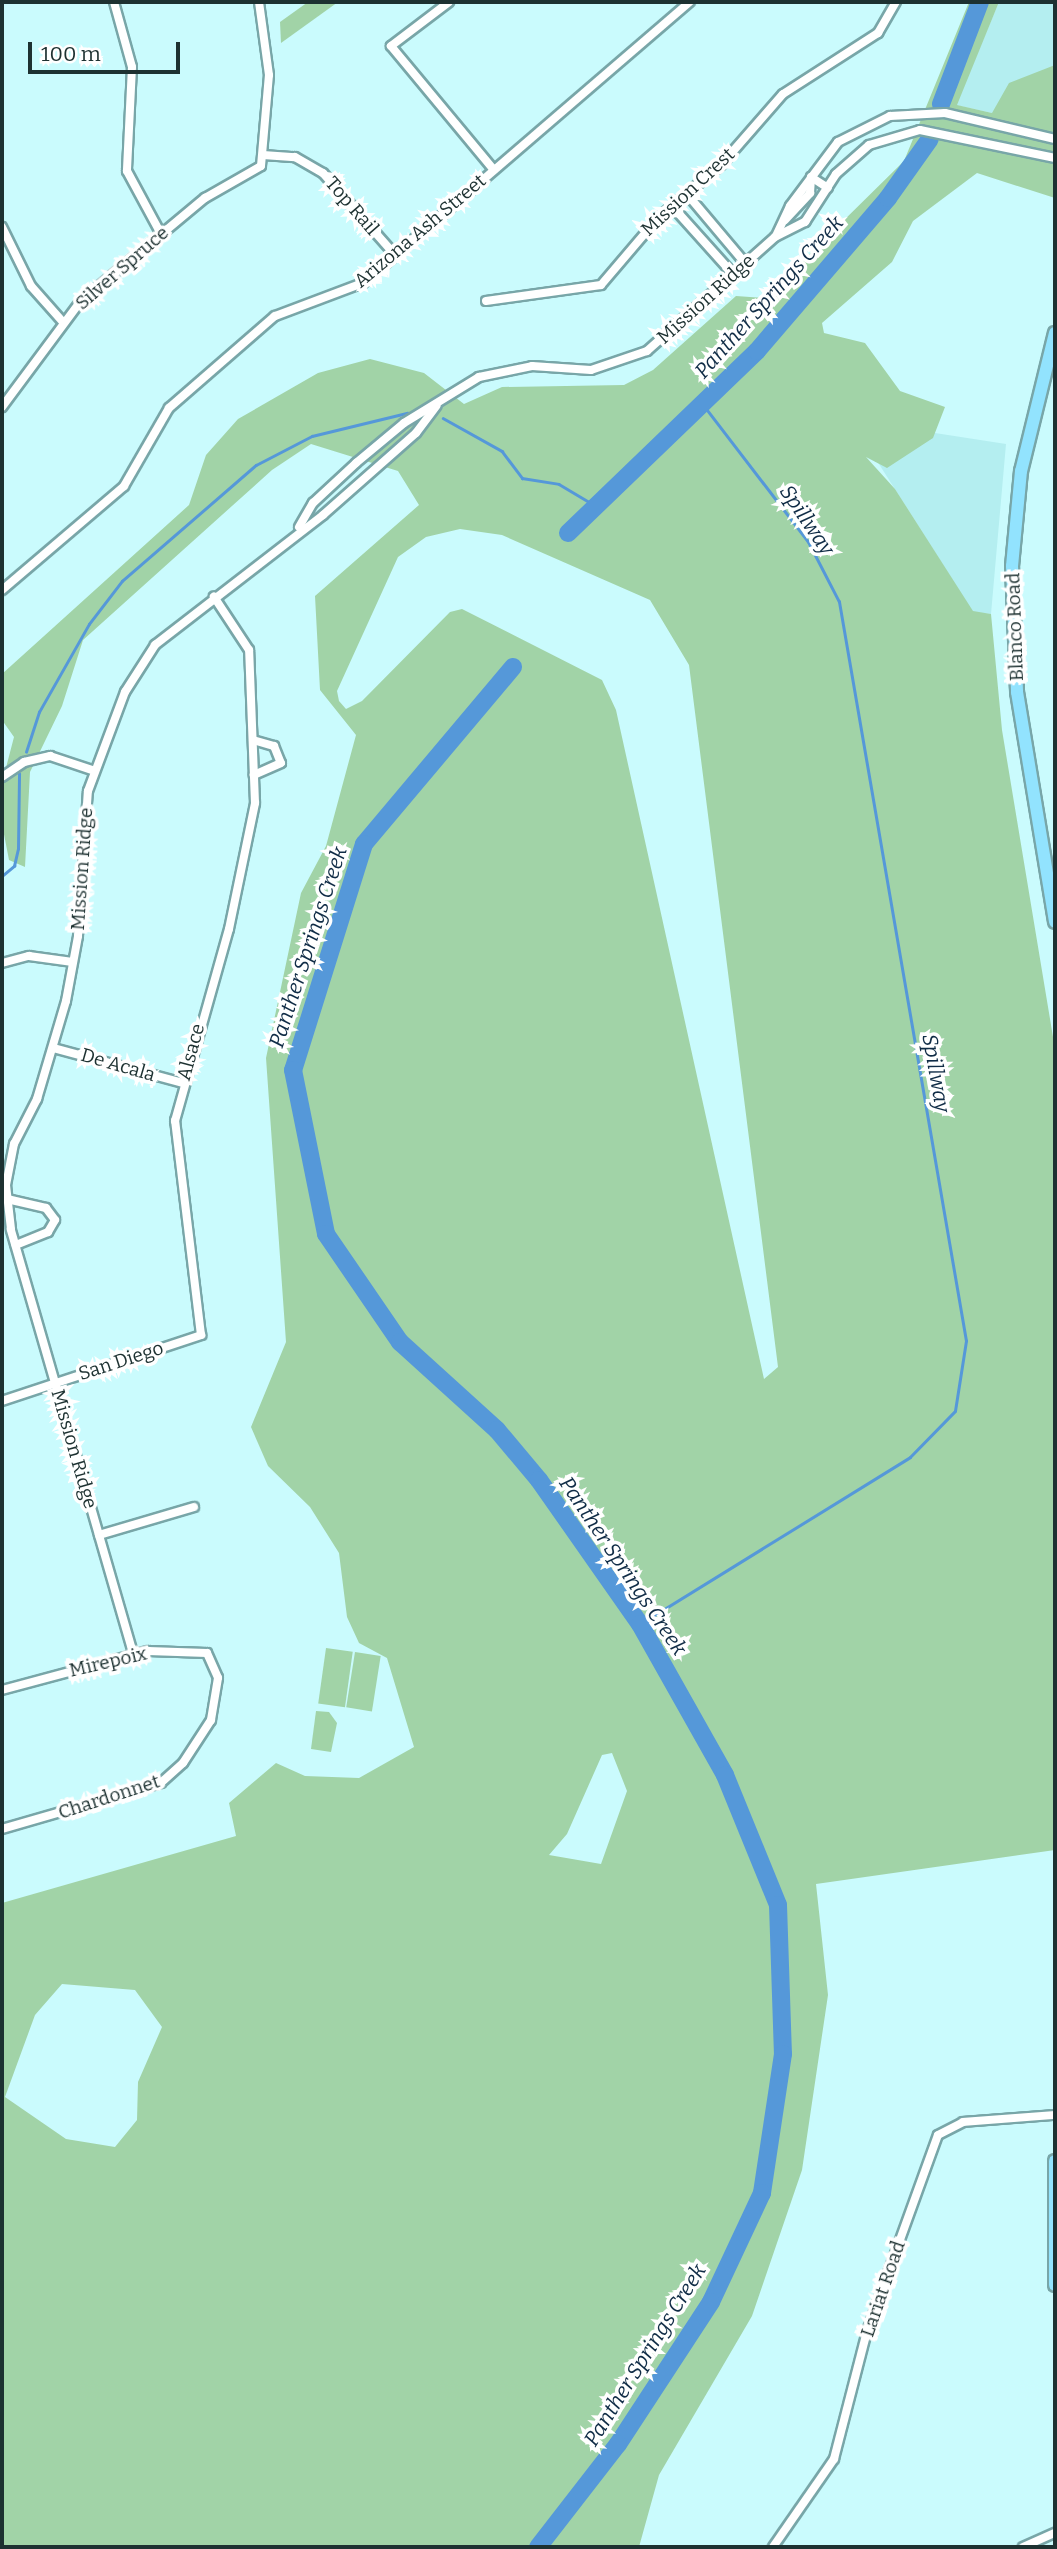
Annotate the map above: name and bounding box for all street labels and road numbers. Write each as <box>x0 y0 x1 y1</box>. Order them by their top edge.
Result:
street label: Mission Crest <box>637 143 739 241</box>
street label: Arizona Ash Street <box>350 169 490 293</box>
street label: Top Rail <box>320 172 384 240</box>
street label: Silver Spruce <box>71 221 173 315</box>
street label: Mission Ridge <box>653 249 759 349</box>
street label: Blanco Road <box>1002 572 1028 682</box>
street label: Mission Ridge <box>66 807 98 931</box>
street label: Alsace <box>172 1021 210 1083</box>
street label: De Acala <box>78 1044 158 1086</box>
street label: San Diego <box>76 1337 166 1385</box>
street label: Mission Ridge <box>46 1387 102 1511</box>
street label: Mirepoix <box>67 1642 149 1682</box>
street label: Chardonnet <box>55 1770 163 1824</box>
street label: Lariat Road <box>856 2238 910 2340</box>

